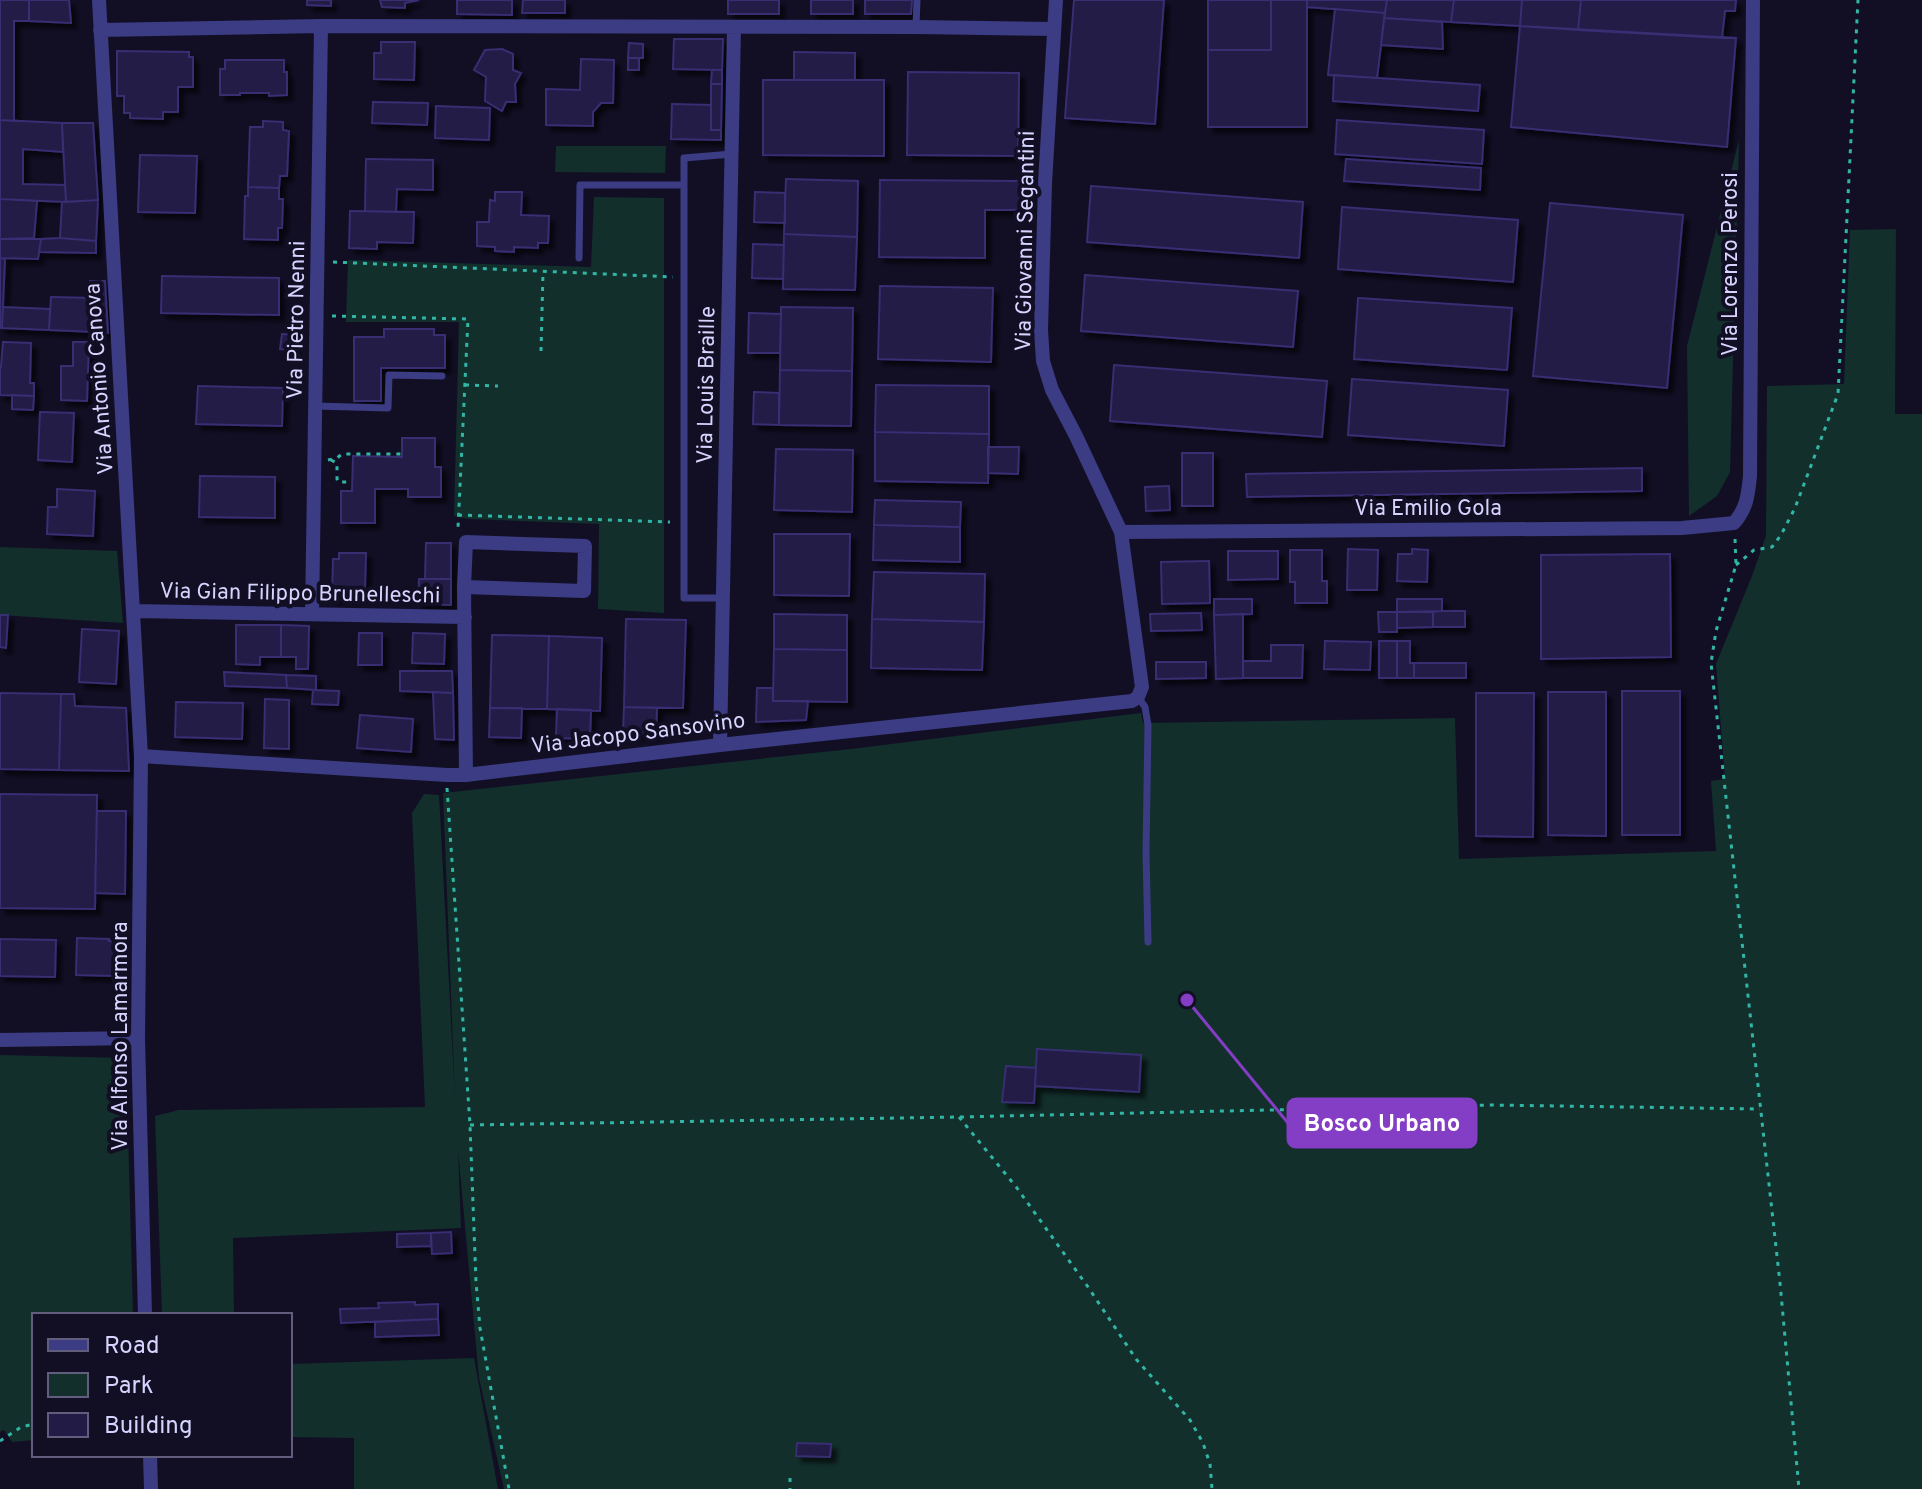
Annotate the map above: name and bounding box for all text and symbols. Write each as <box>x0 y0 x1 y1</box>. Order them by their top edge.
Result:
street label: Via Giovanni Segantini <box>1011 130 1042 352</box>
street label: Via Lorenzo Perosi <box>1718 172 1745 356</box>
street label: Via Pietro Nenni <box>283 240 312 400</box>
street label: Via Antonio Canova <box>80 282 121 475</box>
street label: Via Louis Braille <box>693 306 722 464</box>
street label: Via Emilio Gola <box>1354 496 1502 523</box>
street label: Via Gian Filippo Brunelleschi <box>159 579 441 610</box>
street label: Via Jacopo Sansovino <box>530 708 747 761</box>
street label: Via Alfonso Lamarmora <box>108 921 135 1151</box>
callout: Bosco Urbano <box>1288 1099 1476 1147</box>
text: Bosco Urbano <box>1304 1110 1460 1140</box>
legend <box>32 1313 292 1457</box>
text: Road <box>104 1332 160 1362</box>
text: Park <box>104 1372 154 1402</box>
text: Building <box>104 1412 193 1442</box>

